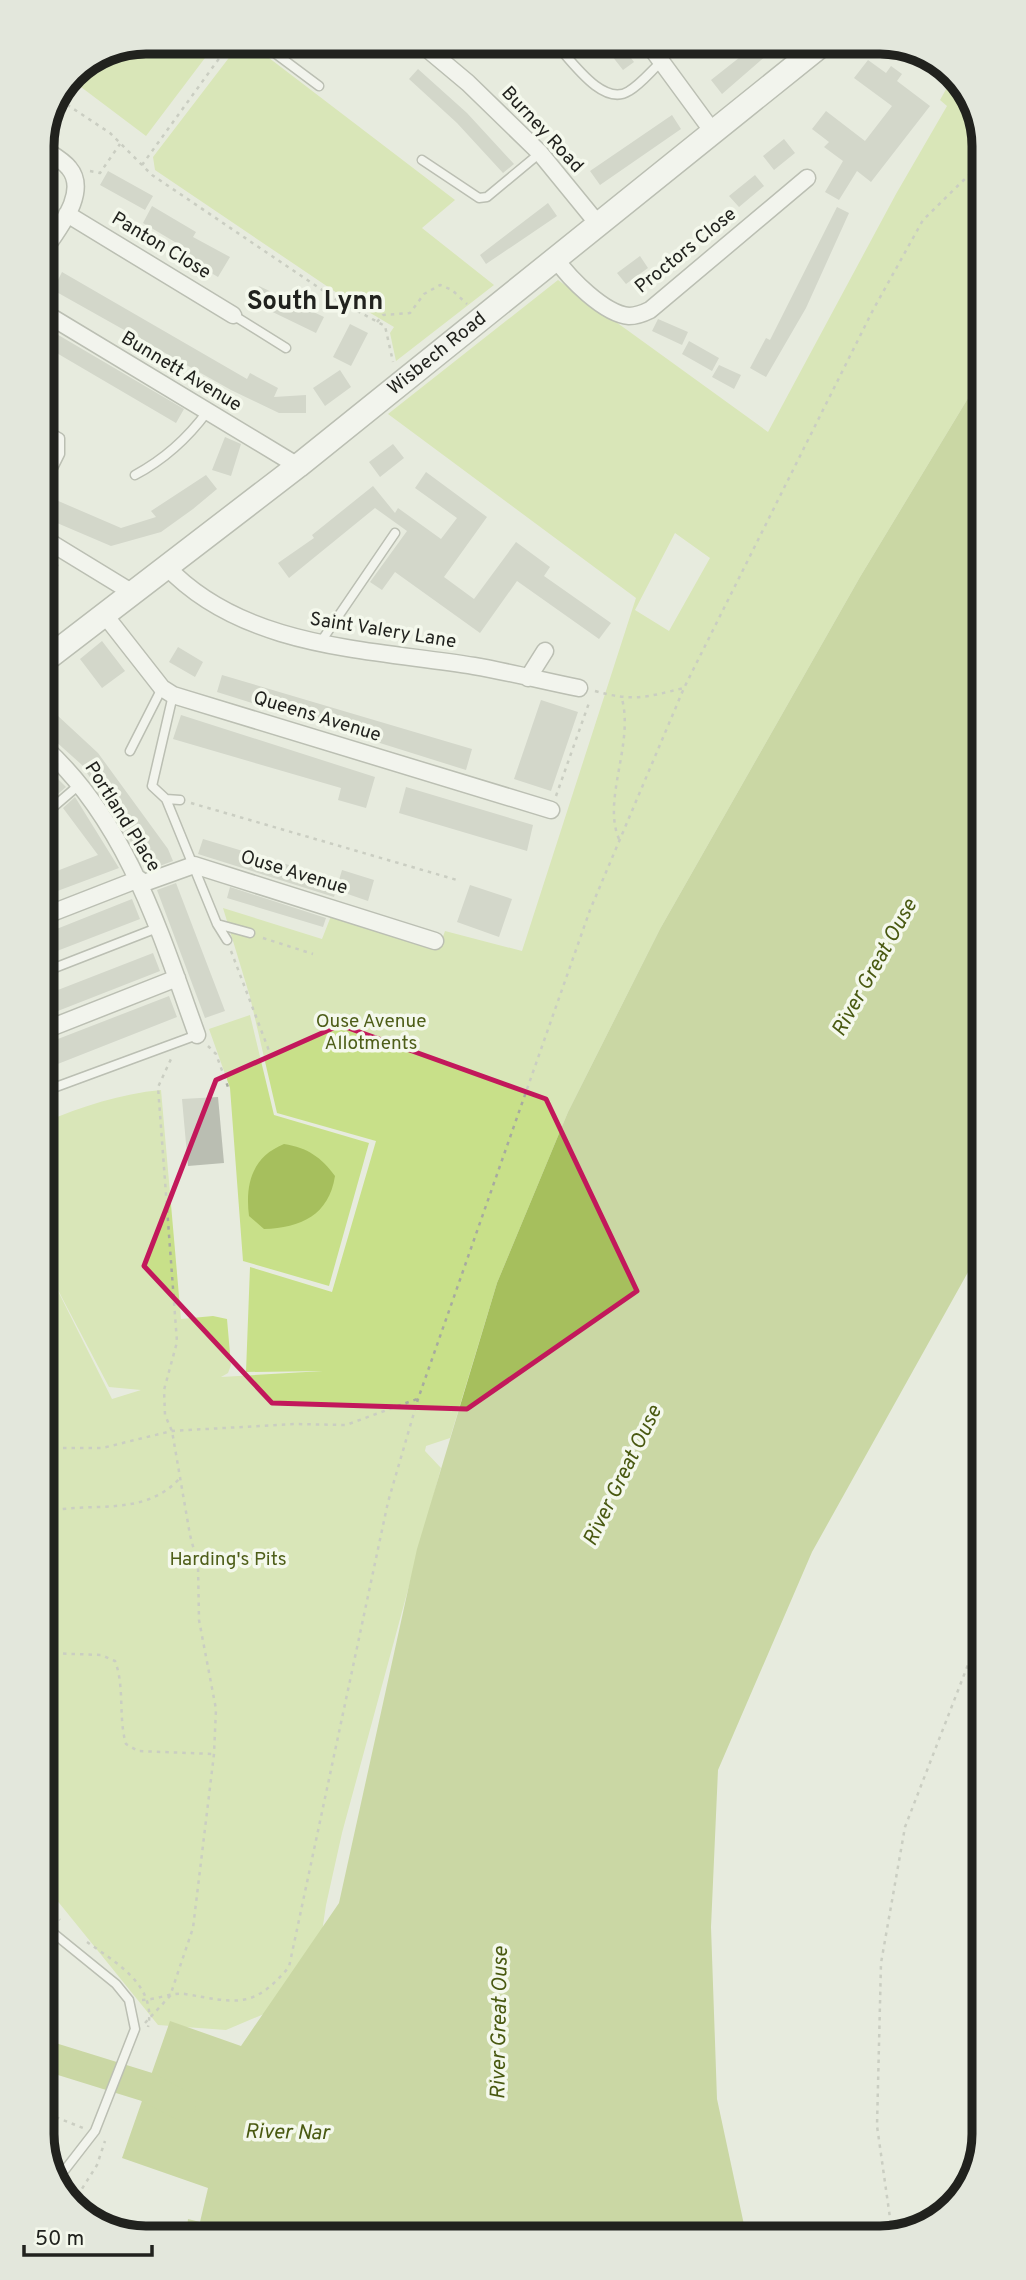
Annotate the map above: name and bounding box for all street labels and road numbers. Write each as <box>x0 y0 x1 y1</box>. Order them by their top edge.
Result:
street label: Burney Road <box>496 82 588 178</box>
street label: Proctors Close <box>630 203 742 299</box>
street label: Panton Close <box>107 207 215 285</box>
street label: Wisbech Road <box>383 307 492 401</box>
street label: Bunnett Avenue <box>116 327 246 417</box>
street label: Saint Valery Lane <box>308 608 458 654</box>
street label: Queens Avenue <box>250 686 384 748</box>
street label: Portland Place <box>79 757 165 877</box>
street label: Ouse Avenue <box>238 845 350 901</box>

